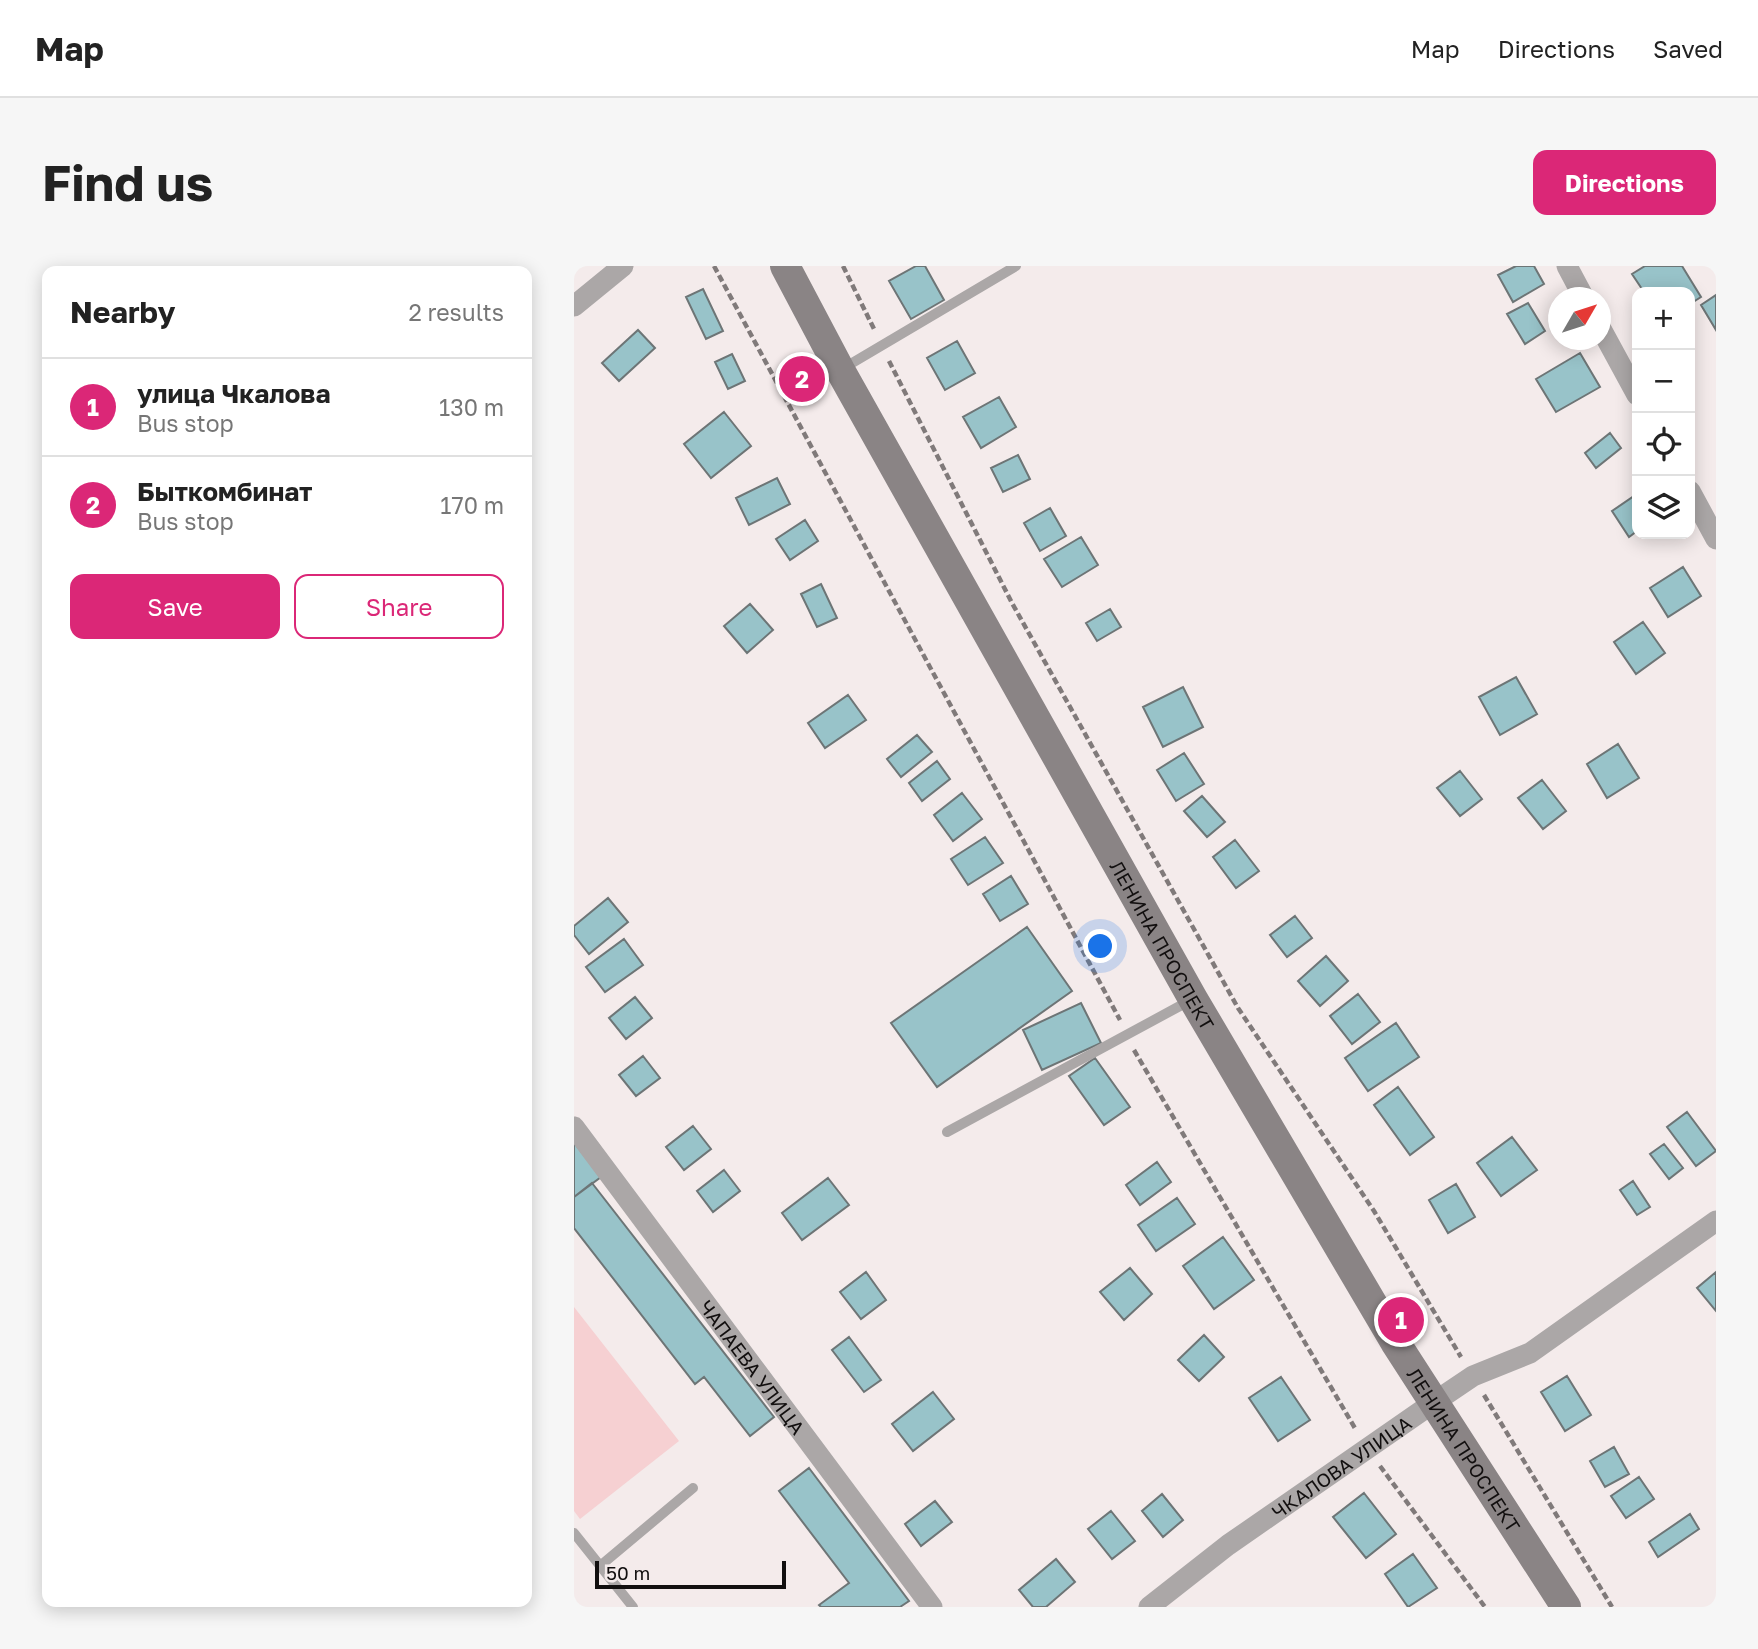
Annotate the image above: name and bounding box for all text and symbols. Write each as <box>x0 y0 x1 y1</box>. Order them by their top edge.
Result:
text: Map <box>35 29 104 68</box>
text: Map <box>1411 34 1460 63</box>
text: Directions <box>1498 34 1615 63</box>
text: Saved <box>1653 34 1723 63</box>
button: Directions <box>1533 150 1716 215</box>
text: Find us <box>42 153 213 212</box>
north arrow <box>1548 287 1611 350</box>
map controls <box>1632 287 1695 539</box>
button: + <box>1632 287 1695 350</box>
text: Nearby <box>70 294 175 330</box>
text: 2 results <box>408 298 504 326</box>
button: − <box>1632 350 1695 413</box>
pin: 2 <box>779 353 825 405</box>
text: улица Чкалова <box>137 378 331 409</box>
text: 1 <box>87 393 99 421</box>
text: 130 m <box>439 393 504 421</box>
text: Bus stop <box>137 409 234 437</box>
button: locate <box>1632 413 1695 476</box>
text: Быткомбинат <box>137 476 313 507</box>
button: layers <box>1632 476 1695 539</box>
text: 2 <box>86 491 100 519</box>
text: 170 m <box>440 491 504 519</box>
text: Bus stop <box>137 507 234 535</box>
button: Save <box>70 574 280 639</box>
button: Share <box>294 574 504 639</box>
street label: ЛЕНИНА ПРОСПЕКТ <box>1106 856 1220 1034</box>
your location <box>1083 929 1117 963</box>
pin: 1 <box>1378 1294 1424 1346</box>
street label: ЧАПАЕВА УЛИЦА <box>695 1295 810 1438</box>
street label: ЛЕНИНА ПРОСПЕКТ <box>1403 1363 1526 1536</box>
street label: ЧКАЛОВА УЛИЦА <box>1267 1410 1415 1523</box>
scale bar <box>595 1558 786 1590</box>
text: 50 m <box>606 1561 650 1584</box>

